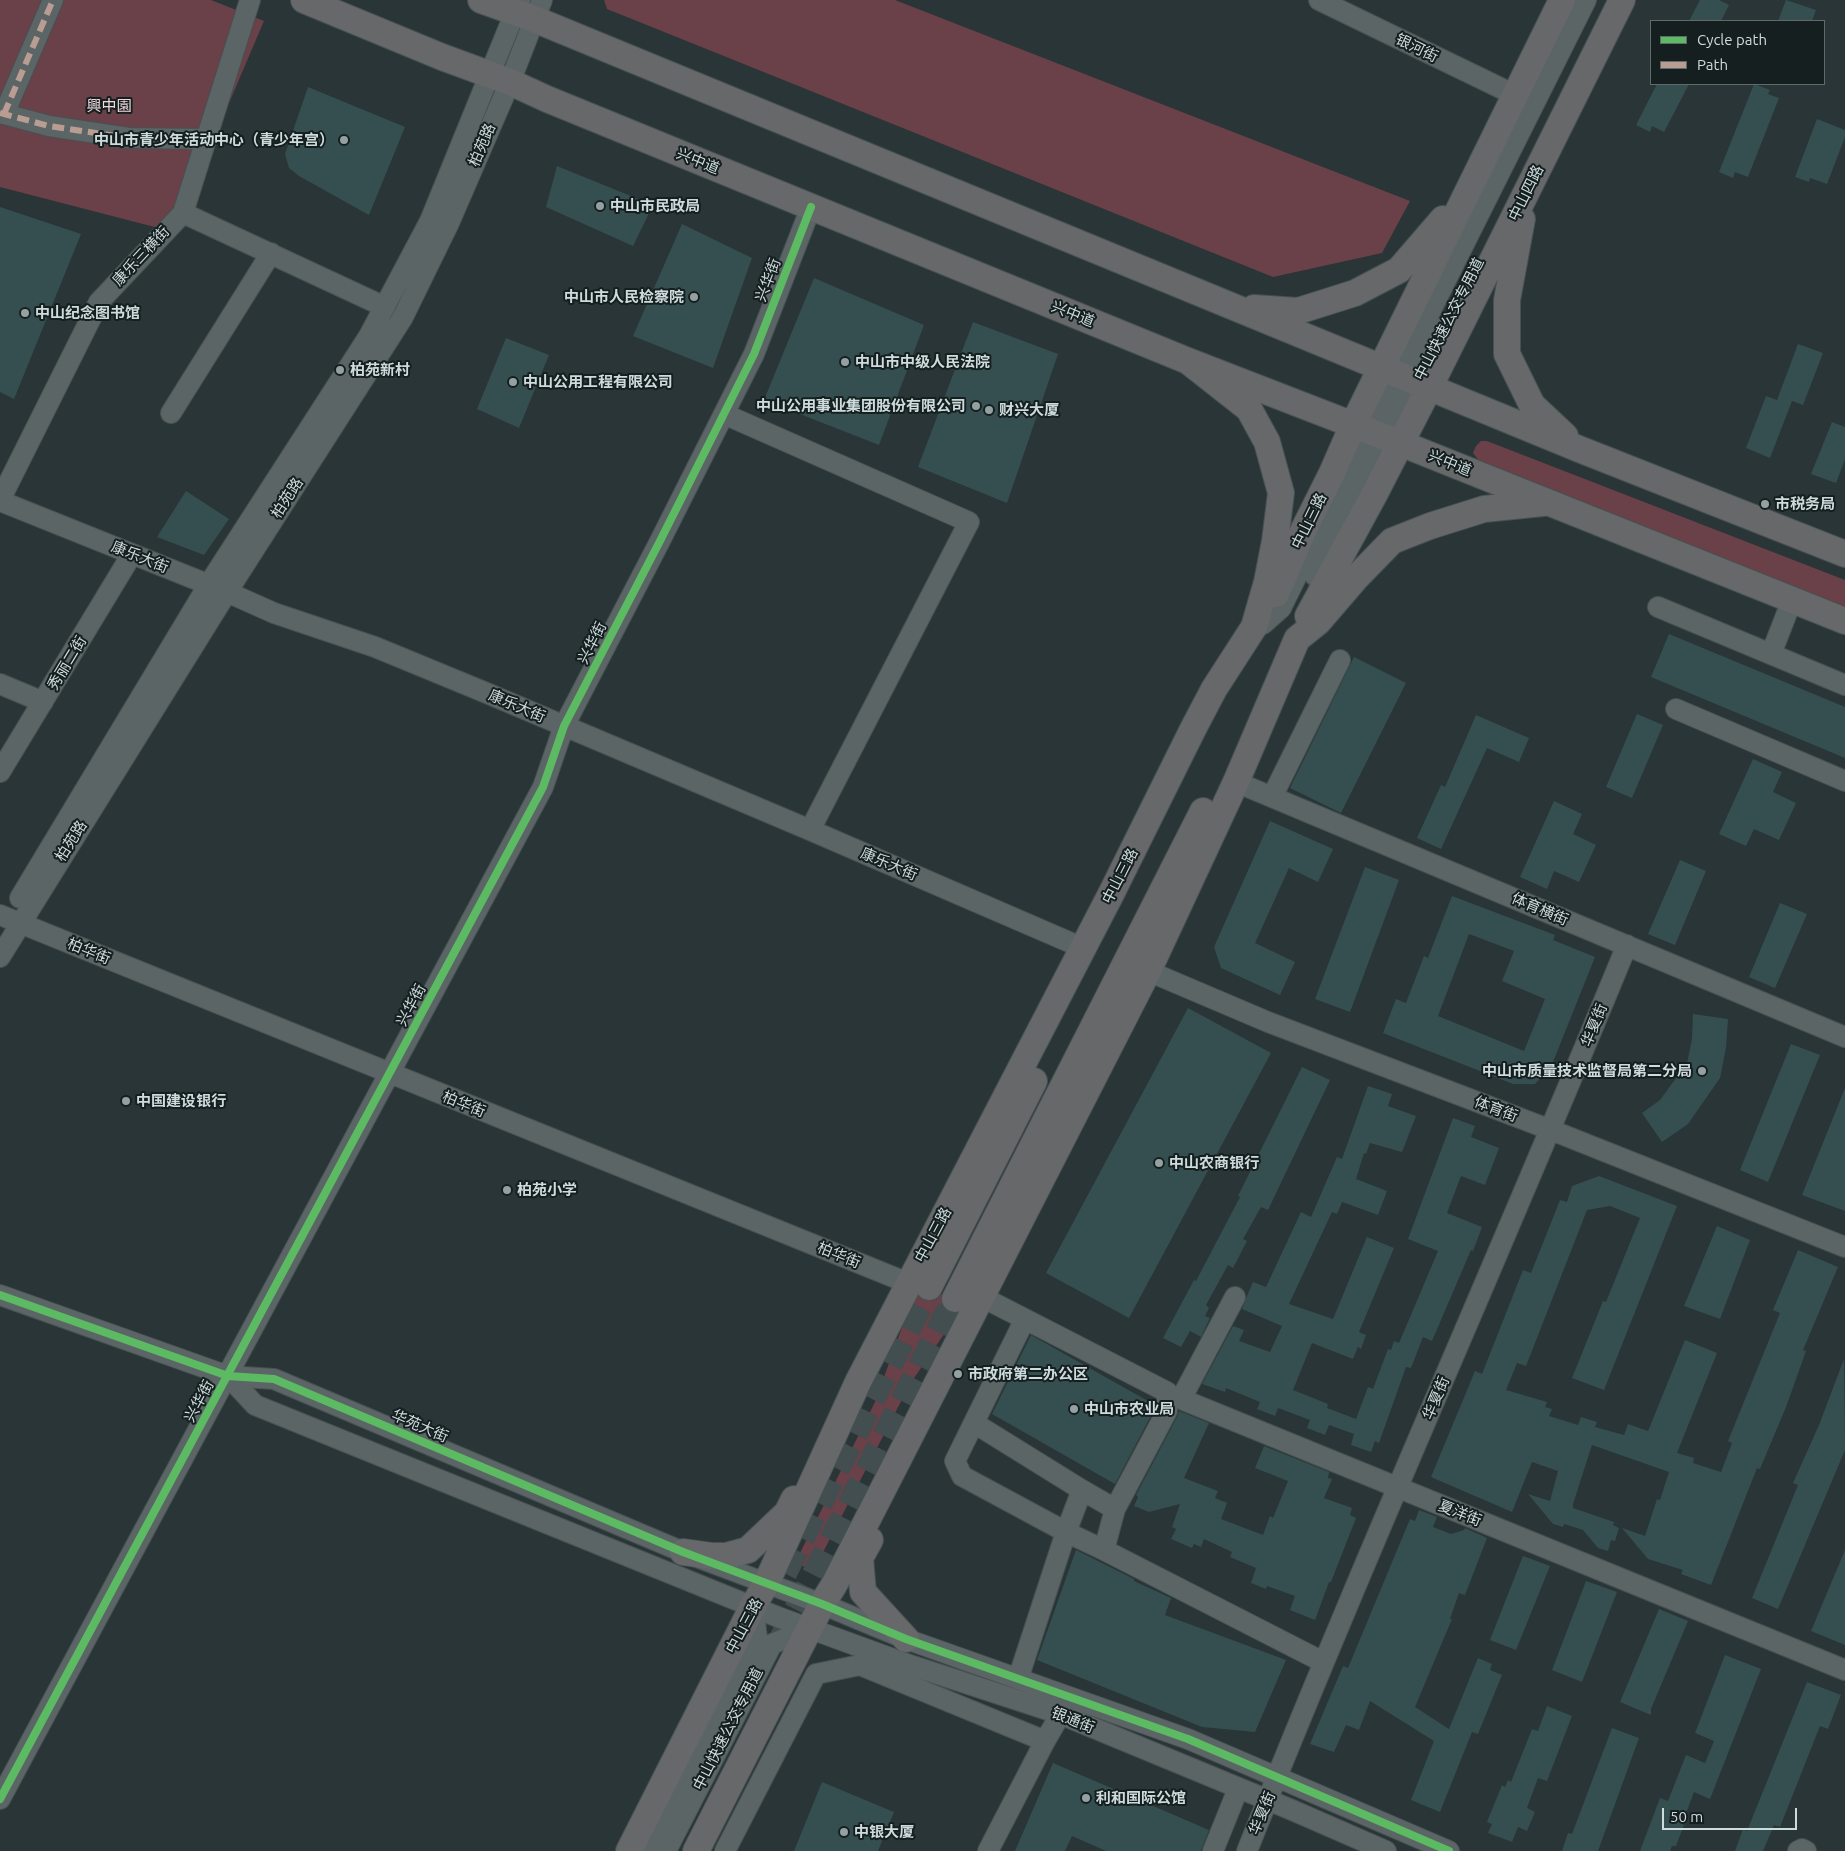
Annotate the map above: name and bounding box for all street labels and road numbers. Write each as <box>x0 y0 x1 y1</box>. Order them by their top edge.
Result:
street label: 银河街 <box>1393 30 1441 66</box>
street label: 柏苑路 <box>465 121 499 169</box>
street label: 兴中道 <box>674 144 722 178</box>
street label: 中山四路 <box>1505 162 1547 224</box>
street label: 康乐三横街 <box>109 222 173 290</box>
street label: 中山快速公交专用道 <box>1410 255 1488 383</box>
street label: 兴华街 <box>752 256 784 304</box>
street label: 兴中道 <box>1049 297 1097 331</box>
street label: 兴中道 <box>1426 446 1474 480</box>
street label: 柏苑路 <box>267 474 307 522</box>
street label: 中山三路 <box>1288 490 1330 552</box>
street label: 康乐大街 <box>109 537 171 577</box>
street label: 兴华街 <box>574 619 610 667</box>
street label: 秀丽二街 <box>44 633 90 693</box>
street label: 康乐大街 <box>486 686 548 726</box>
street label: 柏苑路 <box>51 817 91 865</box>
street label: 康乐大街 <box>858 844 920 884</box>
street label: 中山三路 <box>1098 845 1142 907</box>
street label: 体育横街 <box>1509 889 1571 929</box>
street label: 柏华街 <box>65 934 113 968</box>
street label: 兴华街 <box>392 981 430 1029</box>
street label: 华夏街 <box>1577 1001 1611 1049</box>
street label: 柏华街 <box>440 1087 488 1121</box>
street label: 体育街 <box>1472 1093 1520 1125</box>
street label: 中山三路 <box>911 1204 955 1266</box>
street label: 柏华街 <box>815 1238 863 1272</box>
street label: 华夏街 <box>1419 1374 1453 1422</box>
street label: 兴华街 <box>180 1377 218 1425</box>
street label: 华苑大街 <box>389 1406 451 1446</box>
street label: 夏洋街 <box>1436 1496 1484 1530</box>
street label: 中山三路 <box>722 1595 766 1657</box>
street label: 中山快速公交专用道 <box>689 1665 767 1793</box>
street label: 银通街 <box>1049 1703 1097 1737</box>
street label: 华夏街 <box>1245 1789 1279 1837</box>

